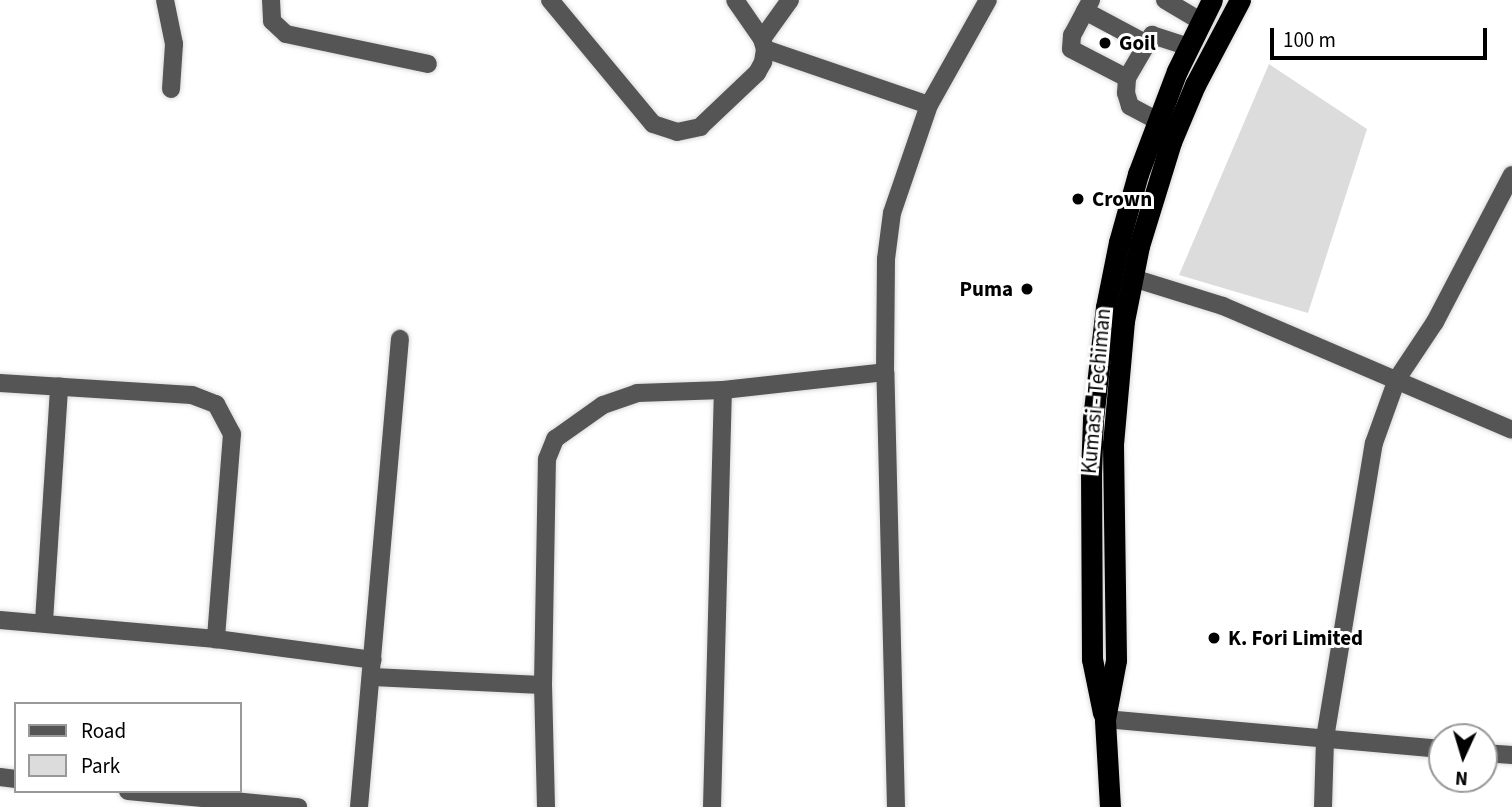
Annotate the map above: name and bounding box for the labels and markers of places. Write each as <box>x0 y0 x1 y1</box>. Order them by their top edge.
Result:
place label: Goil <box>1119 30 1156 56</box>
marker: Goil <box>1097 35 1113 51</box>
place label: Crown <box>1092 186 1152 212</box>
marker: Crown <box>1070 191 1086 207</box>
place label: Puma <box>959 276 1013 302</box>
marker: Puma <box>1019 281 1035 297</box>
place label: K. Fori Limited <box>1228 625 1363 651</box>
marker: K. Fori Limited <box>1206 630 1222 646</box>

